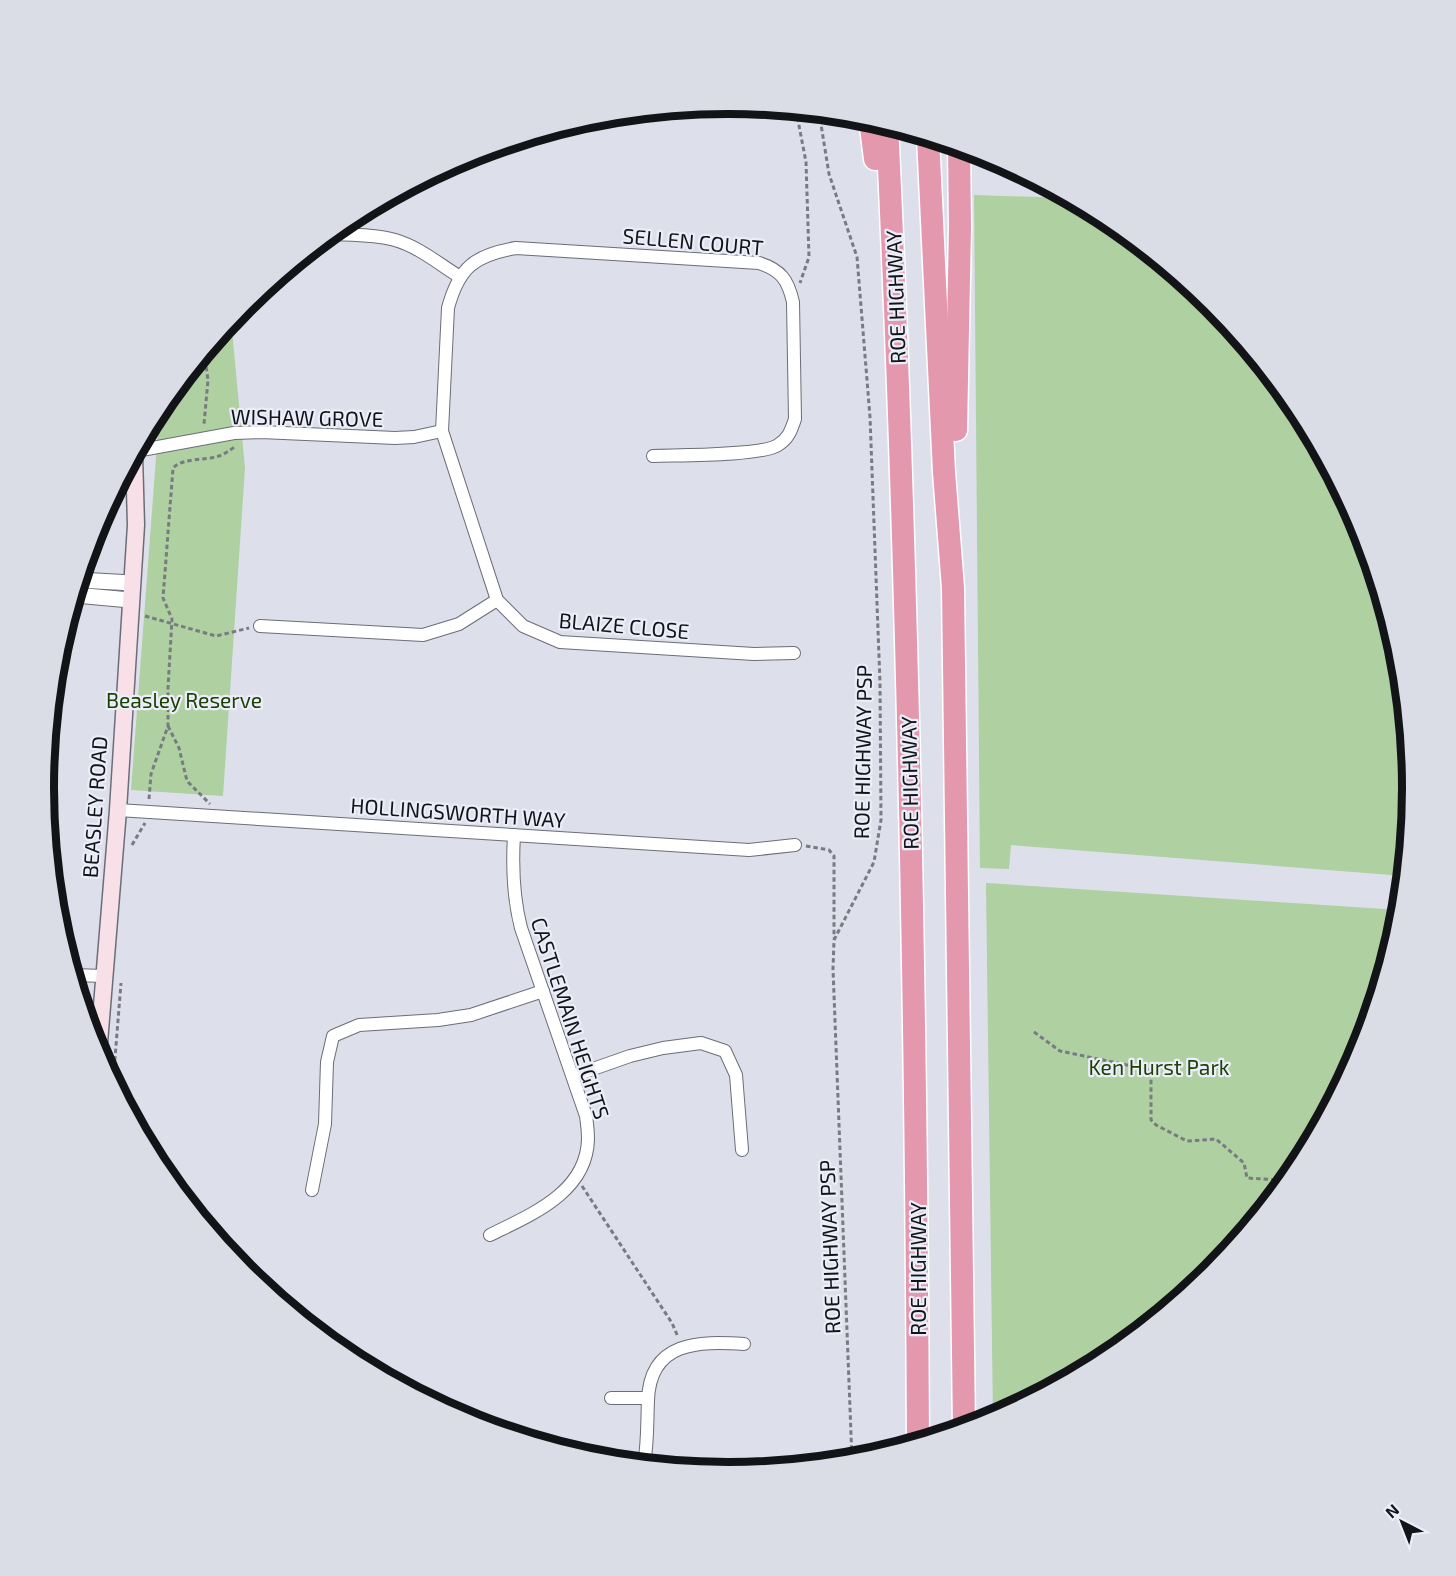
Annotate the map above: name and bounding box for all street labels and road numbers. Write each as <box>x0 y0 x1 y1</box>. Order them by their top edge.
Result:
street label: SELLEN COURT <box>622 222 764 260</box>
street label: ROE HIGHWAY <box>880 230 910 364</box>
street label: WISHAW GROVE <box>230 403 384 431</box>
street label: BLAIZE CLOSE <box>558 607 690 643</box>
street label: ROE HIGHWAY PSP <box>848 665 876 839</box>
street label: ROE HIGHWAY <box>895 716 923 850</box>
street label: BEASLEY ROAD <box>77 735 111 879</box>
street label: HOLLINGSWORTH WAY <box>350 792 566 832</box>
street label: CASTLEMAIN HEIGHTS <box>527 914 615 1122</box>
street label: ROE HIGHWAY PSP <box>813 1160 845 1334</box>
street label: ROE HIGHWAY <box>905 1202 930 1336</box>

